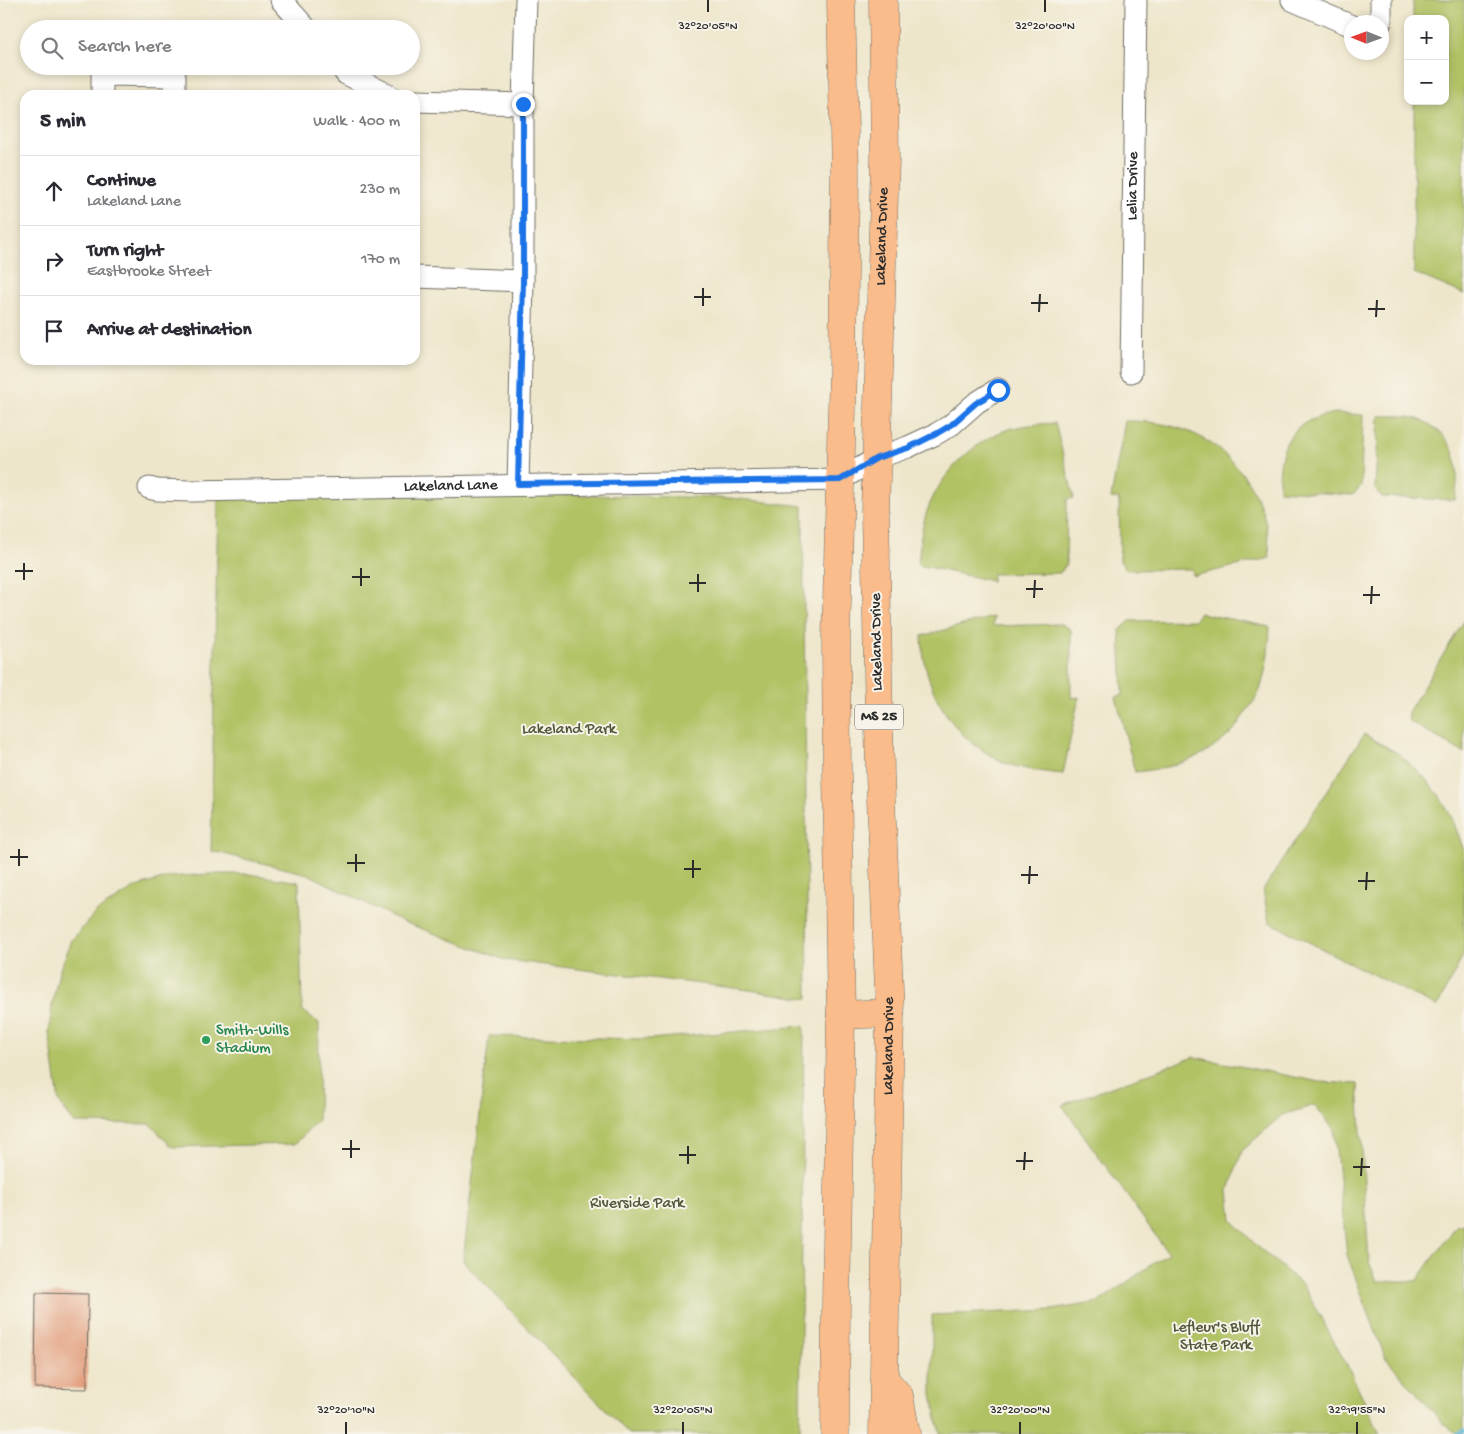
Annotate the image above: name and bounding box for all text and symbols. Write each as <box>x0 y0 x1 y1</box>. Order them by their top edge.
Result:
north arrow <box>1344 15 1389 60</box>
map controls <box>1404 15 1449 105</box>
button: + <box>1404 15 1449 60</box>
search box <box>20 20 420 75</box>
text: 32°20'05"N <box>677 20 738 34</box>
text: 32°20'00"N <box>1014 20 1075 34</box>
icon: search <box>38 34 66 62</box>
text: Search here <box>78 36 172 59</box>
button: − <box>1404 60 1449 105</box>
route end <box>512 93 535 116</box>
text: 5 min <box>40 110 85 135</box>
text: Walk · 400 m <box>313 113 400 132</box>
street label: Lelia Drive <box>1124 151 1143 221</box>
text: Continue <box>87 170 156 193</box>
icon: ahead <box>40 177 68 205</box>
text: 230 m <box>360 181 400 200</box>
street label: Lakeland Drive <box>872 186 894 286</box>
text: Lakeland Lane <box>87 193 181 212</box>
text: Turn right <box>87 240 163 263</box>
icon: right <box>40 247 68 275</box>
text: 170 m <box>361 251 400 270</box>
text: Eastbrooke Street <box>87 263 211 282</box>
icon: arrive <box>40 317 68 345</box>
text: Arrive at destination <box>87 319 251 342</box>
route start <box>987 379 1010 402</box>
street label: Lakeland Lane <box>404 476 499 497</box>
street label: Lakeland Drive <box>868 592 888 691</box>
road number: MS 25 <box>855 704 903 730</box>
park label: Lakeland Park <box>522 721 618 740</box>
street label: Lakeland Drive <box>879 996 900 1095</box>
place label: Smith-Wills Stadium <box>216 1022 290 1059</box>
marker: Smith-Wills Stadium <box>200 1034 212 1046</box>
park label: Riverside Park <box>590 1195 686 1214</box>
park label: Lefleur's Bluff State Park <box>1173 1319 1260 1356</box>
text: 32°20'10"N <box>316 1404 375 1418</box>
text: 32°20'05"N <box>652 1404 713 1418</box>
text: 32°20'00"N <box>989 1404 1050 1418</box>
text: 32°19'55"N <box>1328 1404 1386 1418</box>

